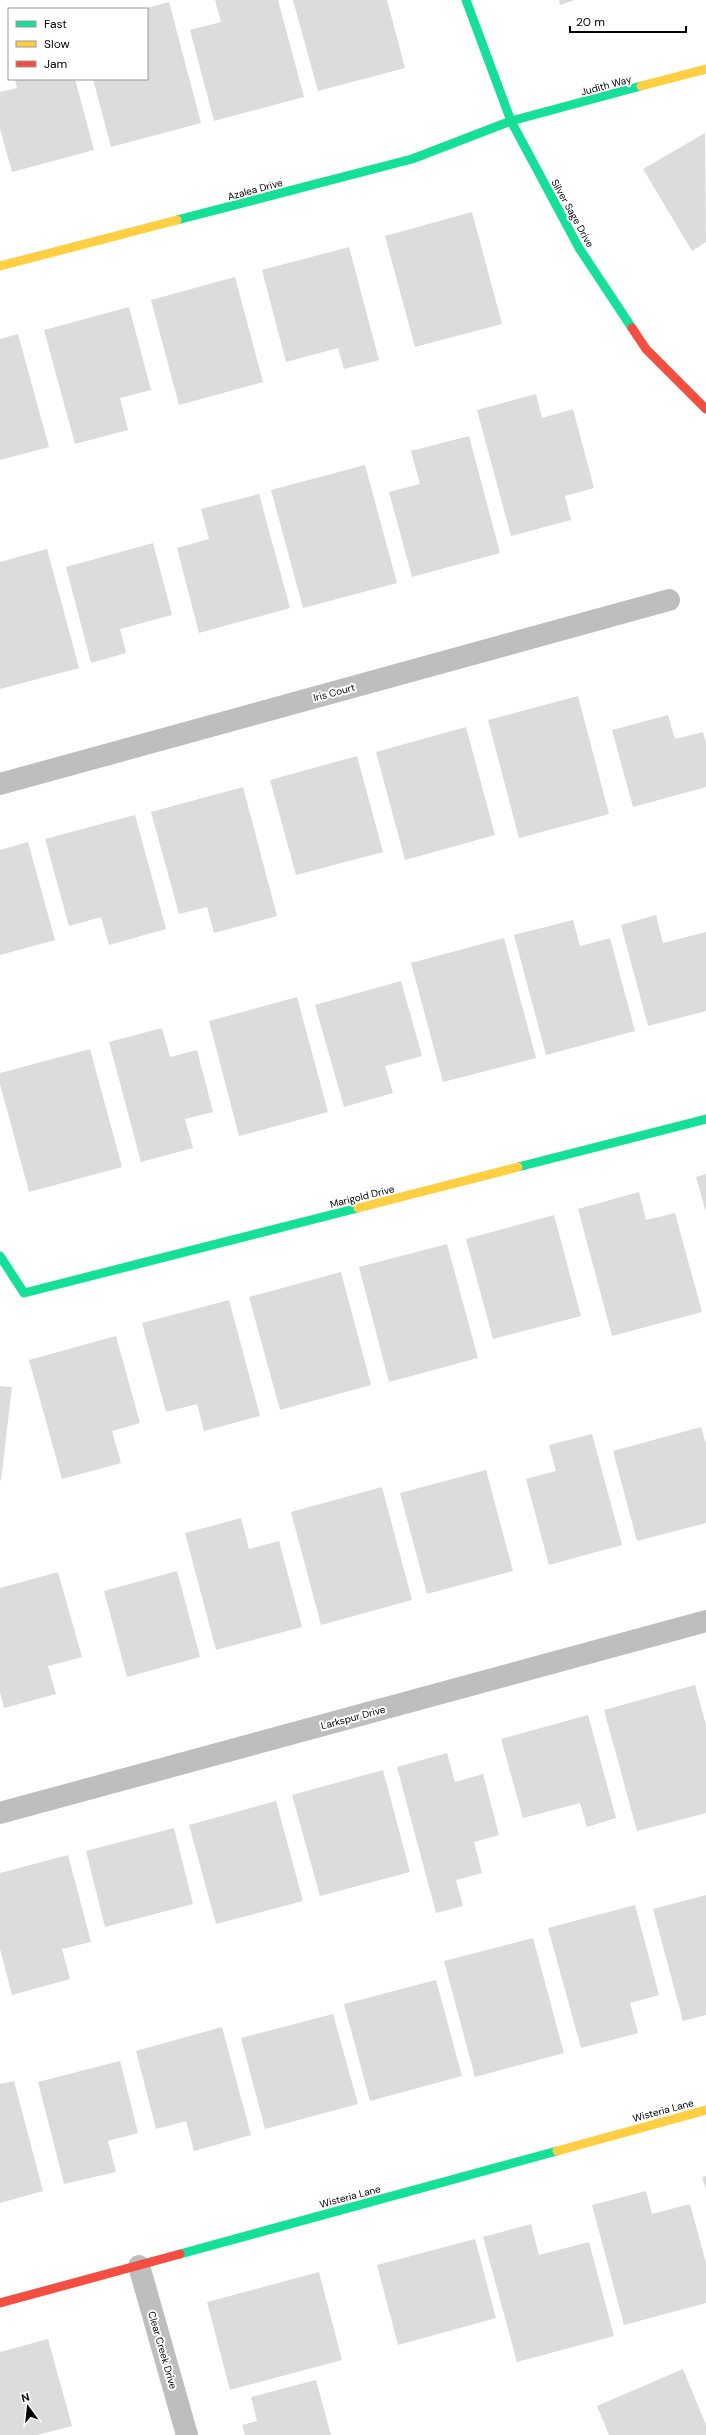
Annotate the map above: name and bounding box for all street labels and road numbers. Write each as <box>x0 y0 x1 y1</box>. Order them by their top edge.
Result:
street label: Judith Way <box>579 72 633 98</box>
street label: Azalea Drive <box>226 176 284 203</box>
street label: Silver Sage Drive <box>548 177 597 250</box>
street label: Iris Court <box>312 681 356 704</box>
street label: Marigold Drive <box>328 1182 396 1211</box>
street label: Larkspur Drive <box>319 1703 387 1732</box>
street label: Wisteria Lane <box>631 2096 695 2125</box>
street label: Wisteria Lane <box>318 2182 382 2211</box>
street label: Clear Creek Drive <box>145 2310 180 2391</box>

